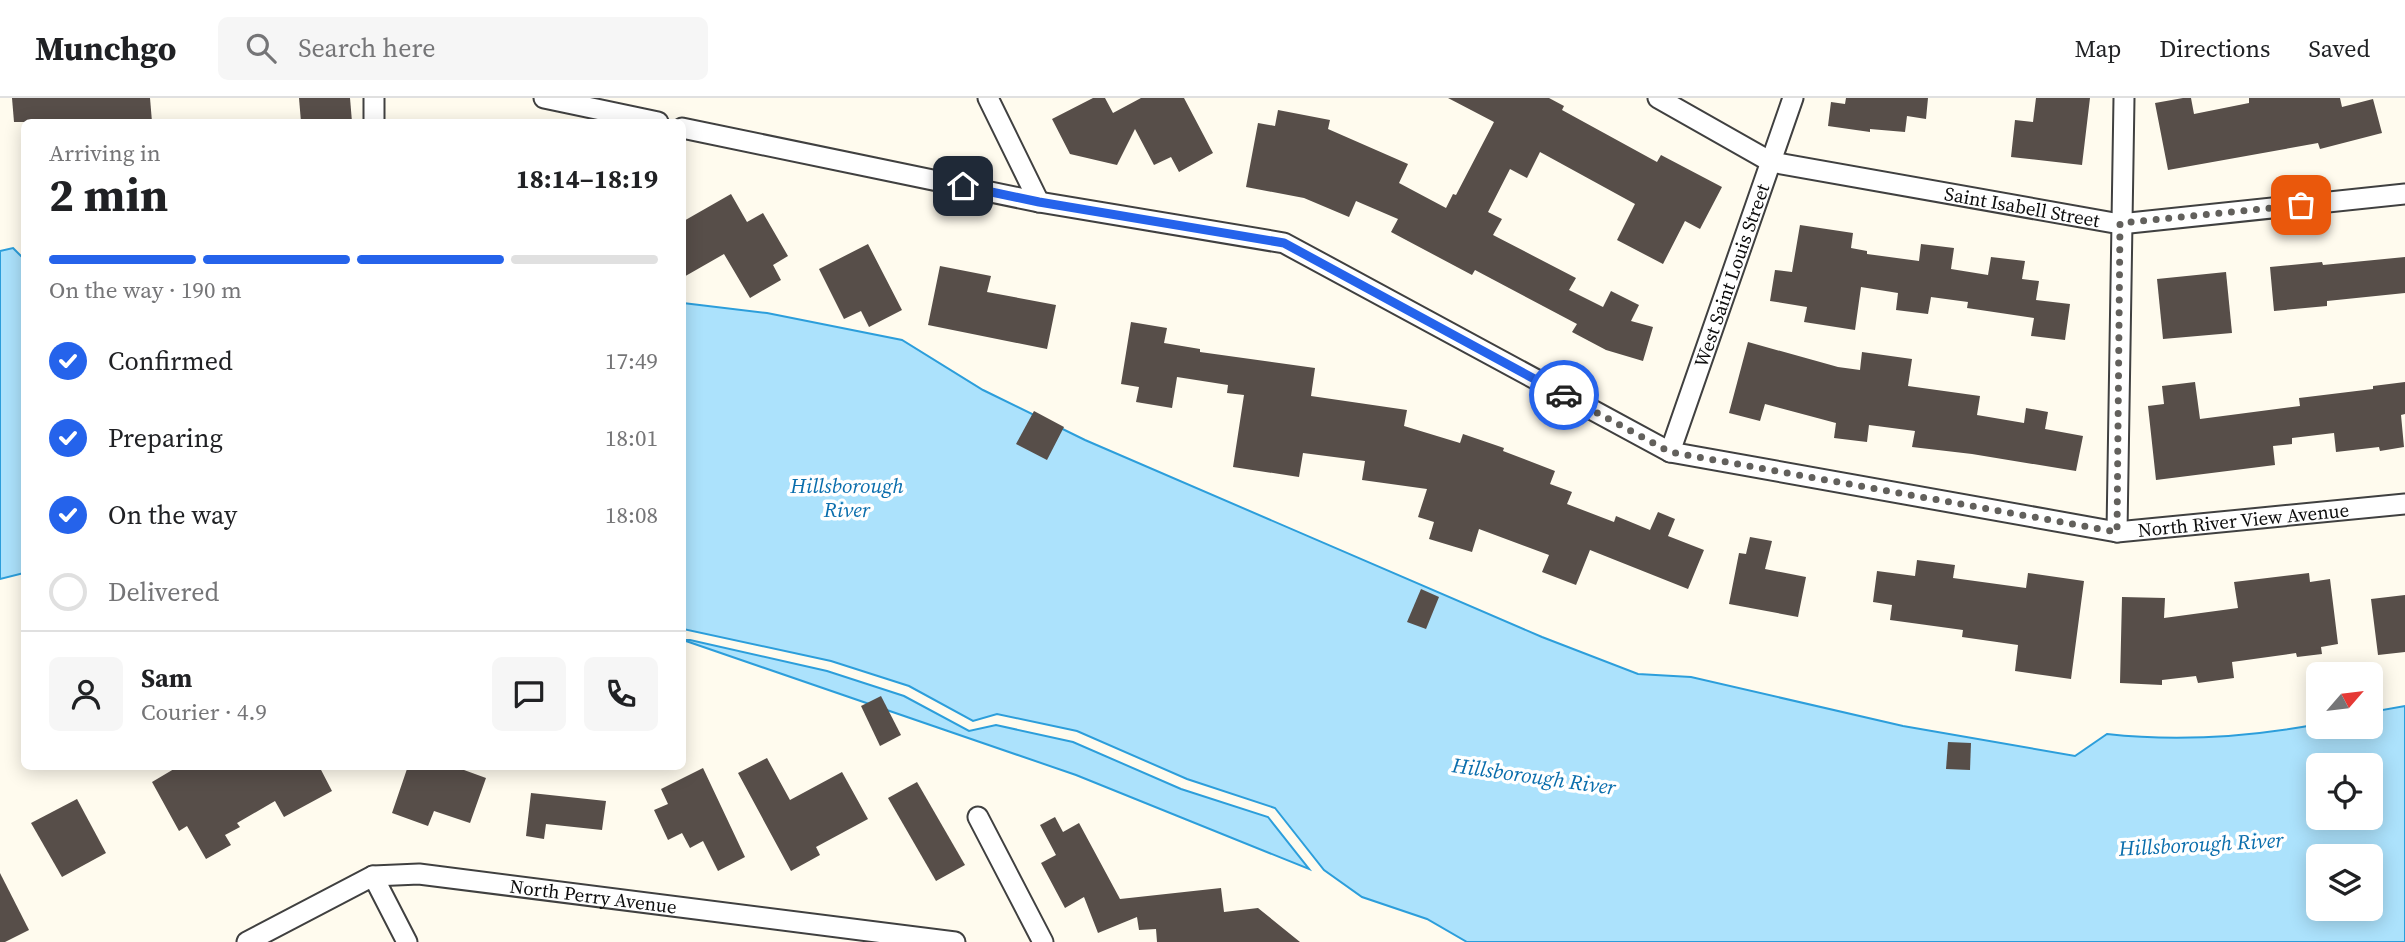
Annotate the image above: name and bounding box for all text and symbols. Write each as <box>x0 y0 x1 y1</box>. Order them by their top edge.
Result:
search box <box>218 17 708 80</box>
text: Munchgo <box>35 26 176 71</box>
icon: search <box>242 29 280 67</box>
text: Search here <box>298 30 435 66</box>
text: Map <box>2074 32 2121 65</box>
text: Directions <box>2159 32 2270 65</box>
text: Saved <box>2308 32 2370 65</box>
text: Arriving in <box>49 137 161 169</box>
pin <box>933 156 993 216</box>
text: 18:14–18:19 <box>516 161 658 197</box>
text: 2 min <box>49 163 168 226</box>
icon: home <box>944 167 982 205</box>
pin <box>2271 175 2331 235</box>
street label: West Saint Louis Street <box>1687 179 1776 371</box>
street label: Saint Isabell Street <box>1943 180 2103 233</box>
icon: bag <box>2282 186 2320 224</box>
text: On the way · 190 m <box>49 274 242 306</box>
icon: check <box>49 342 87 380</box>
text: Confirmed <box>108 343 233 379</box>
text: 17:49 <box>605 345 658 377</box>
courier <box>1529 360 1599 430</box>
icon: car <box>1545 376 1583 414</box>
icon: check <box>49 419 87 457</box>
text: Preparing <box>108 420 223 456</box>
text: 18:01 <box>605 422 658 454</box>
water label: Hillsborough River <box>789 471 904 524</box>
icon: check <box>49 496 87 534</box>
text: On the way <box>108 497 237 533</box>
street label: North River View Avenue <box>2137 497 2350 543</box>
text: 18:08 <box>605 499 658 531</box>
text: Delivered <box>108 574 219 610</box>
button: person <box>49 657 123 731</box>
button: chat <box>492 657 566 731</box>
button: phone <box>584 657 658 731</box>
text: Sam <box>141 660 192 696</box>
north arrow <box>2306 662 2384 738</box>
map controls <box>2306 662 2383 921</box>
text: Courier · 4.9 <box>141 696 267 728</box>
water label: Hillsborough River <box>1449 750 1618 802</box>
button: locate <box>2306 753 2383 830</box>
water label: Hillsborough River <box>2117 825 2285 863</box>
button: layers <box>2306 844 2383 921</box>
street label: North Perry Avenue <box>508 873 678 920</box>

